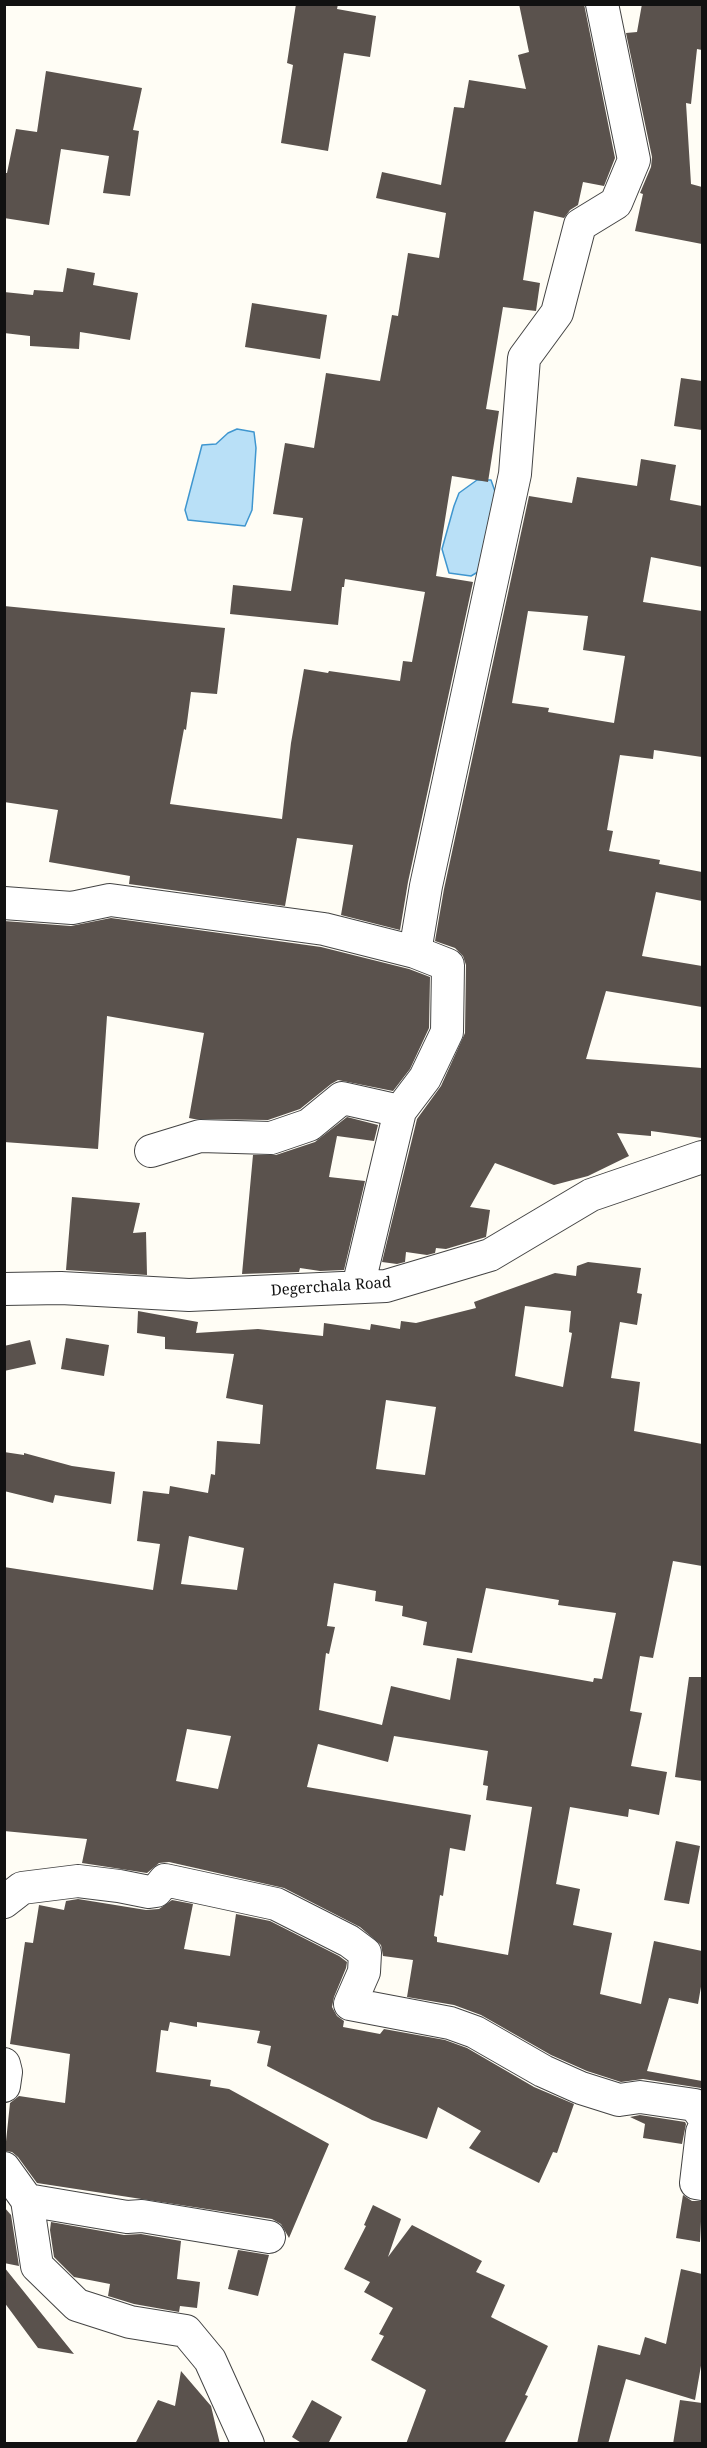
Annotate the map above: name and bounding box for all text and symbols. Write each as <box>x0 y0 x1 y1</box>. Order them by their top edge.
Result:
street label: Degerchala Road <box>270 1274 392 1300</box>

